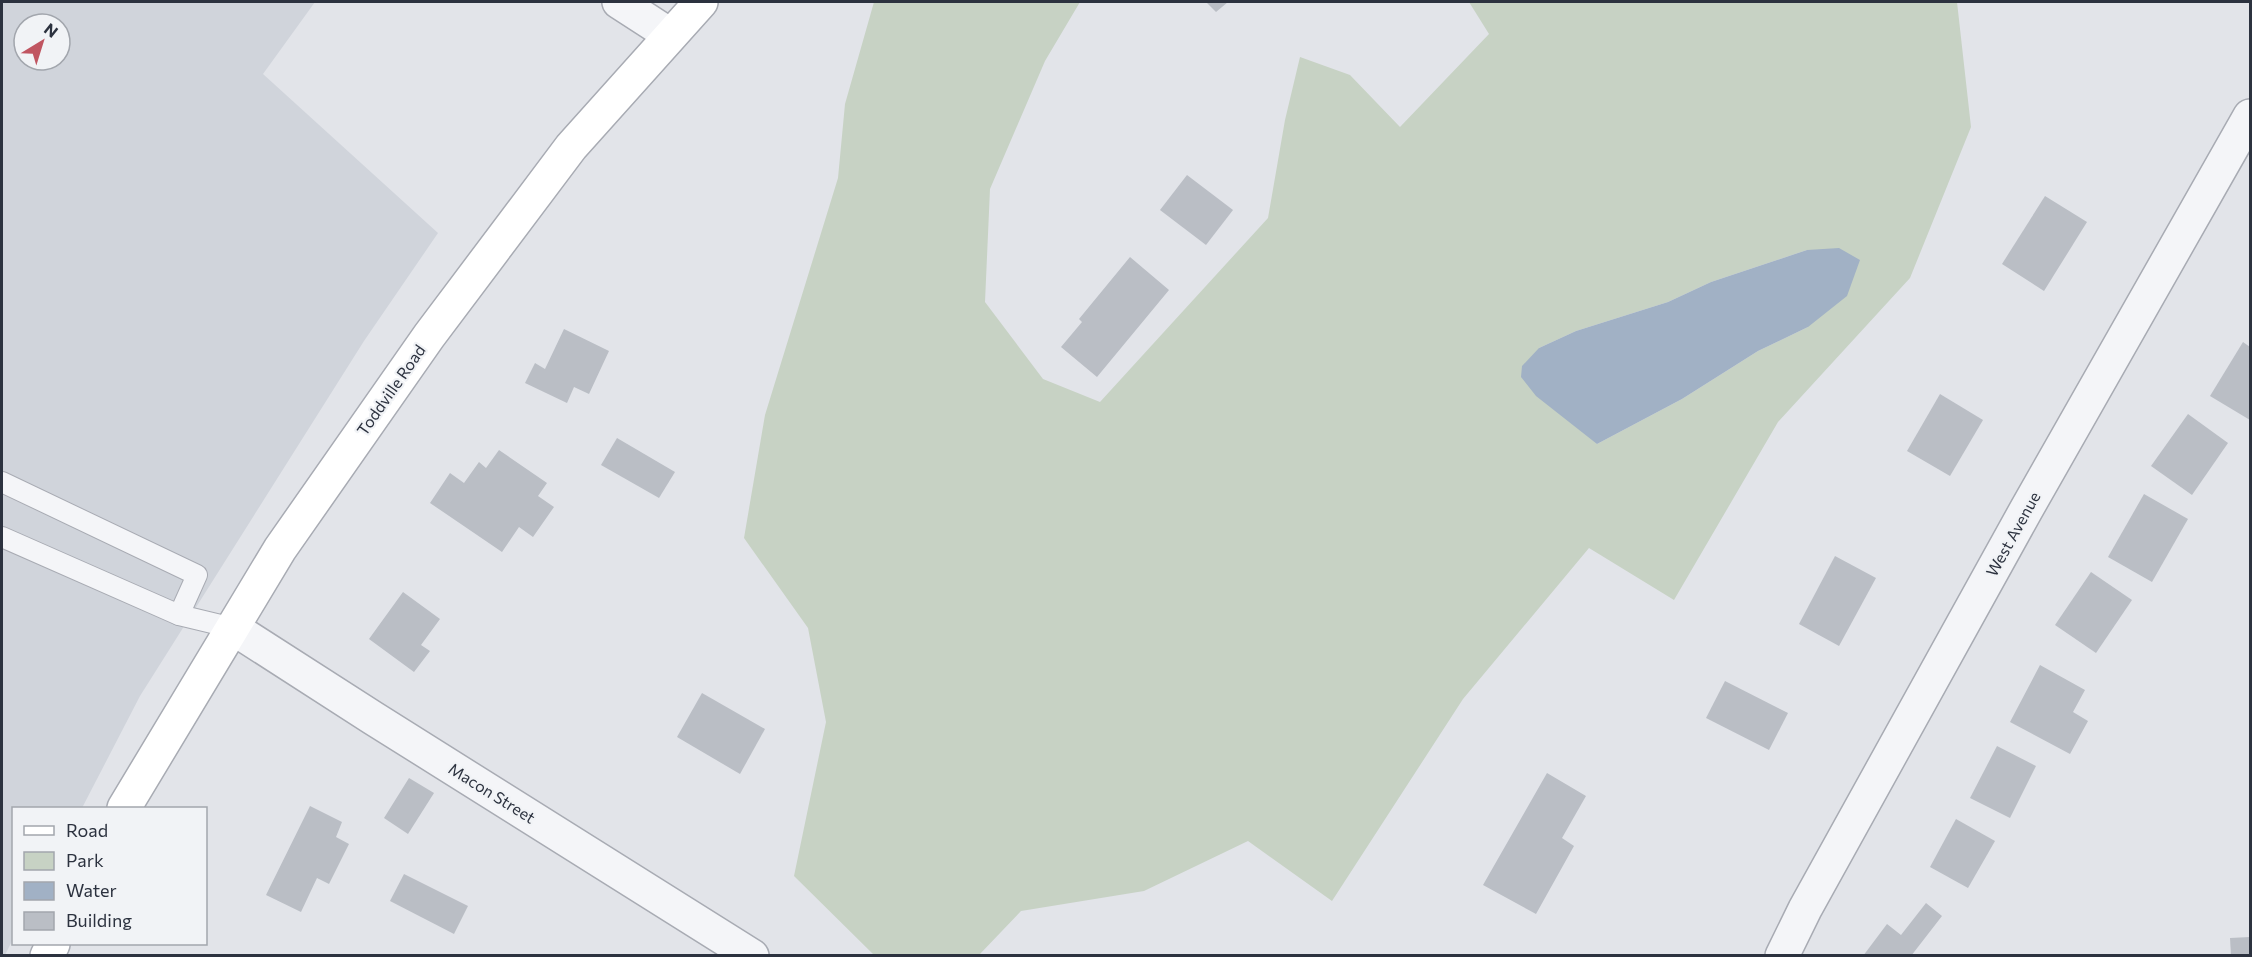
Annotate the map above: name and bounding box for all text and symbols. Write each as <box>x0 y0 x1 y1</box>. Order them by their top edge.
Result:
north arrow <box>12 12 72 72</box>
text: N <box>41 19 62 41</box>
street label: Toddville Road <box>352 341 429 439</box>
street label: West Avenue <box>1982 488 2044 579</box>
street label: Macon Street <box>445 758 539 827</box>
legend <box>12 807 207 945</box>
text: Road <box>66 819 108 841</box>
text: Park <box>66 849 104 871</box>
text: Water <box>66 879 117 901</box>
text: Building <box>66 909 132 931</box>

